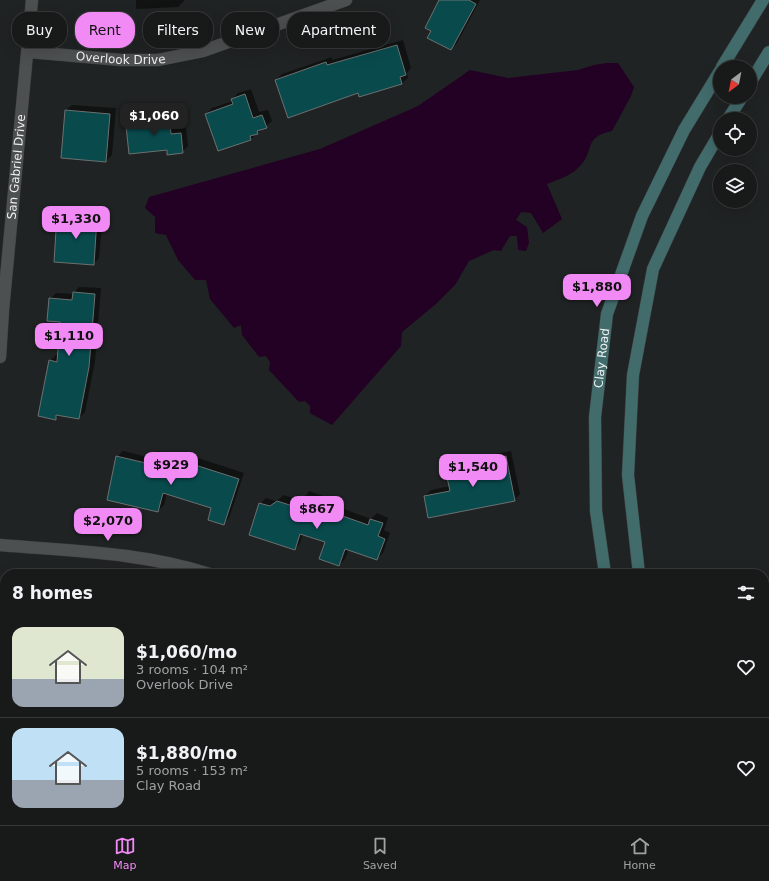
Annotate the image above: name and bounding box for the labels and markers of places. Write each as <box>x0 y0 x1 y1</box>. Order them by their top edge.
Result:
pin: $1,060 <box>121 103 187 137</box>
pin: $1,330 <box>43 206 109 240</box>
pin: $1,880 <box>564 274 630 308</box>
pin: $1,110 <box>36 323 102 357</box>
pin: $929 <box>147 452 195 486</box>
pin: $1,540 <box>440 454 506 488</box>
pin: $867 <box>293 496 341 530</box>
pin: $2,070 <box>75 508 141 542</box>

